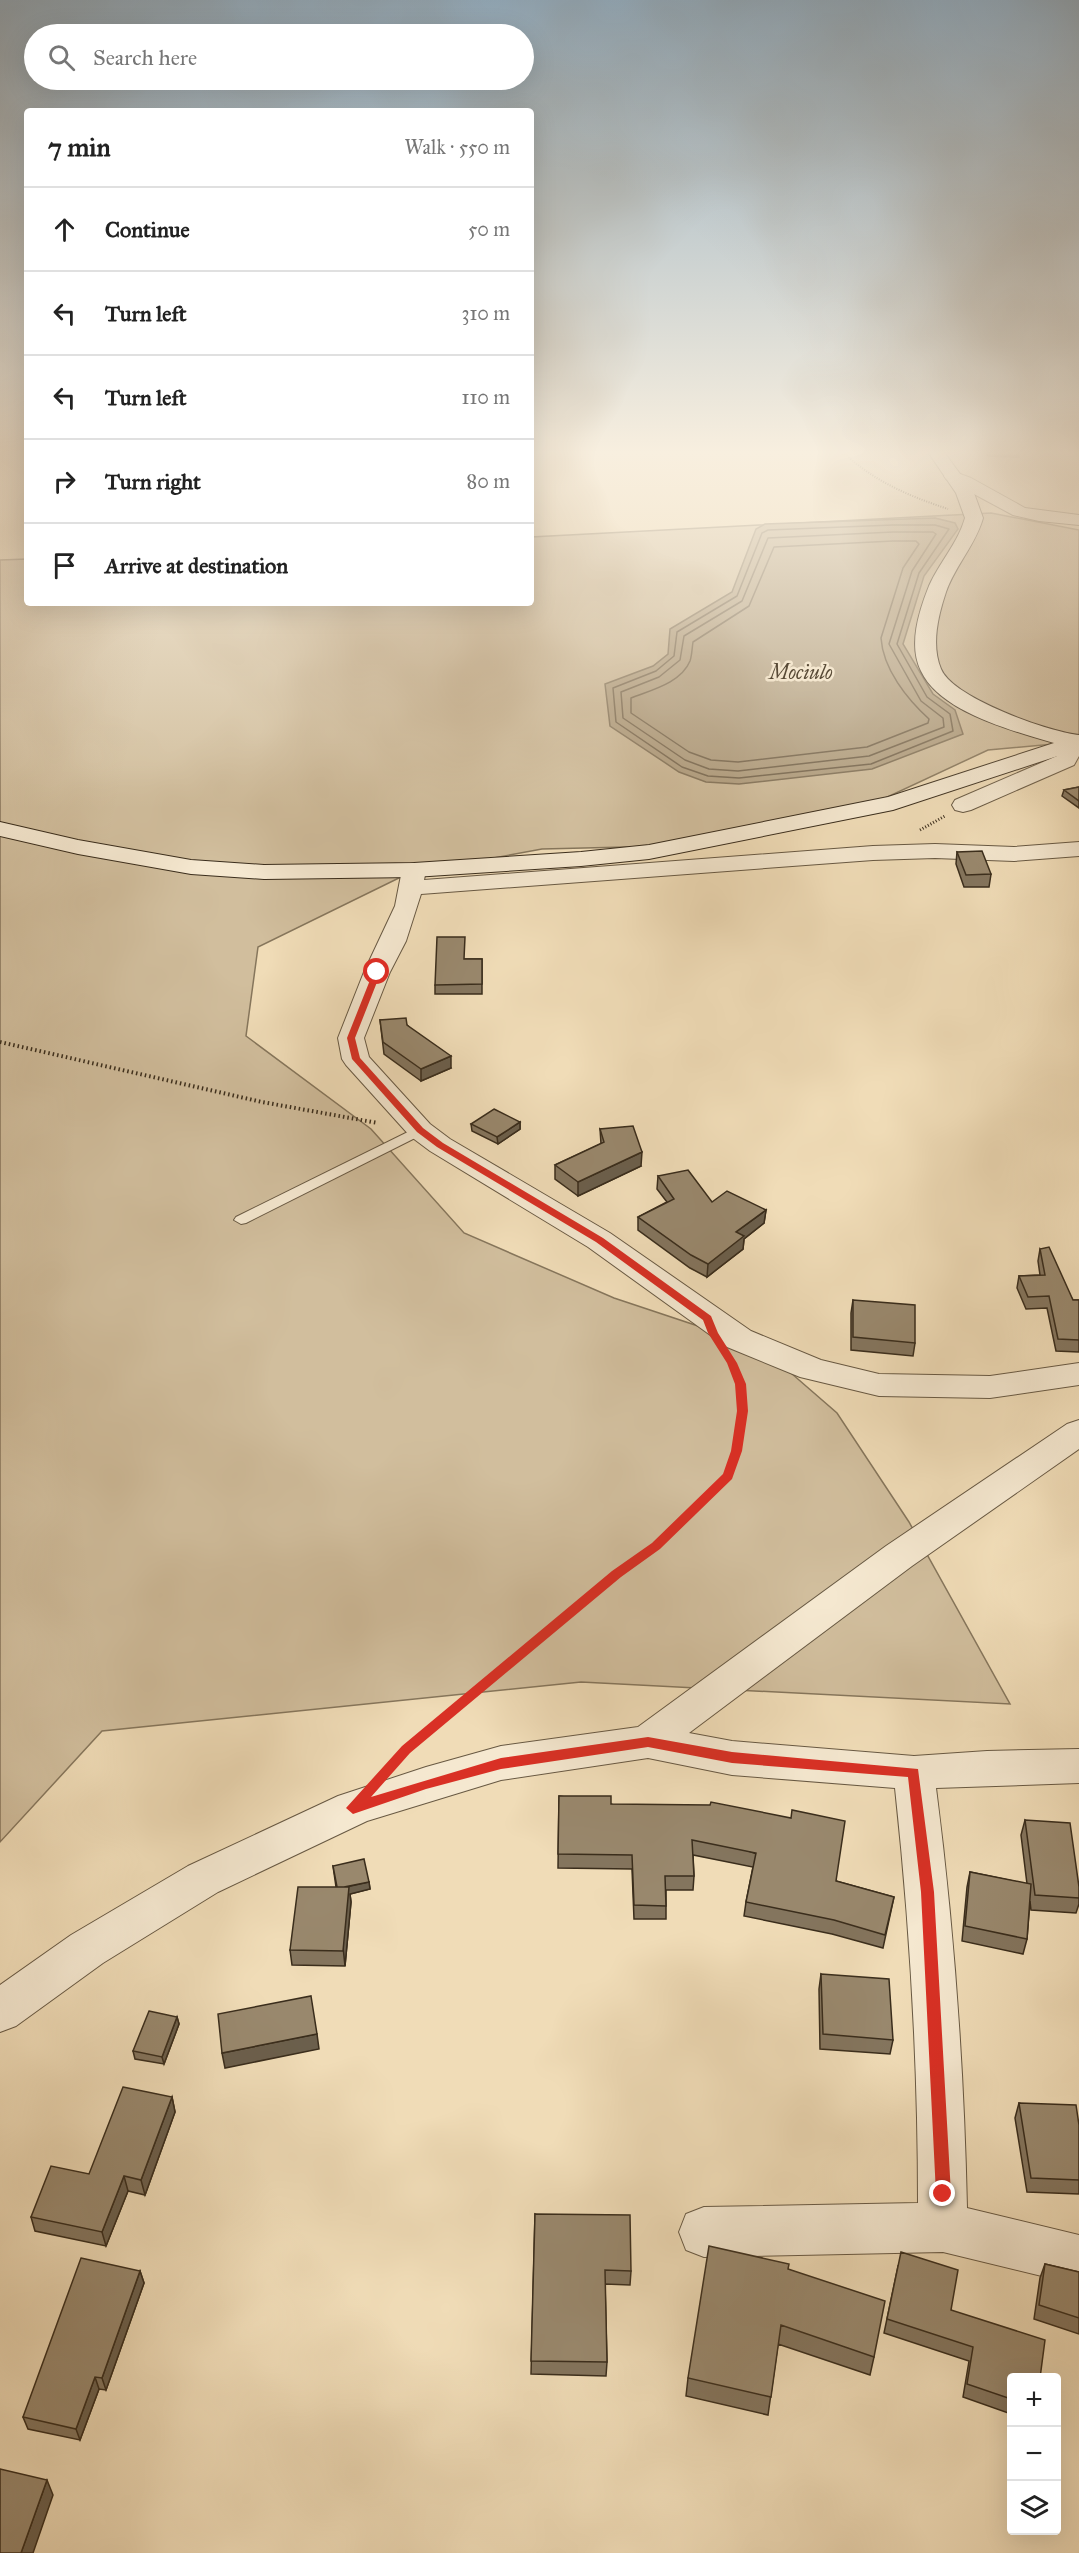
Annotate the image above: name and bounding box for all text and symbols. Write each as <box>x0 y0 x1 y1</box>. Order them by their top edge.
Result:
search box <box>24 24 534 90</box>
icon: search <box>45 41 78 74</box>
text: Search here <box>93 44 197 71</box>
text: 7 min <box>48 131 111 163</box>
text: Walk · 550 m <box>405 135 510 159</box>
icon: ahead <box>48 213 81 246</box>
text: Continue <box>105 216 190 243</box>
text: 50 m <box>468 217 510 241</box>
icon: left <box>48 297 81 330</box>
text: Turn left <box>105 300 187 327</box>
text: 310 m <box>461 301 510 325</box>
icon: left <box>48 381 81 414</box>
text: Turn left <box>105 384 187 411</box>
text: 110 m <box>462 385 510 409</box>
icon: right <box>48 465 81 498</box>
text: Turn right <box>105 468 201 495</box>
text: 80 m <box>467 469 510 493</box>
icon: arrive <box>48 549 81 582</box>
text: Arrive at destination <box>105 552 288 579</box>
water label: Mociulo <box>767 660 833 684</box>
route start <box>363 958 389 984</box>
route end <box>929 2180 955 2206</box>
map controls <box>1007 2373 1061 2535</box>
button: + <box>1007 2373 1061 2427</box>
button: − <box>1007 2427 1061 2481</box>
button: layers <box>1007 2481 1061 2535</box>

